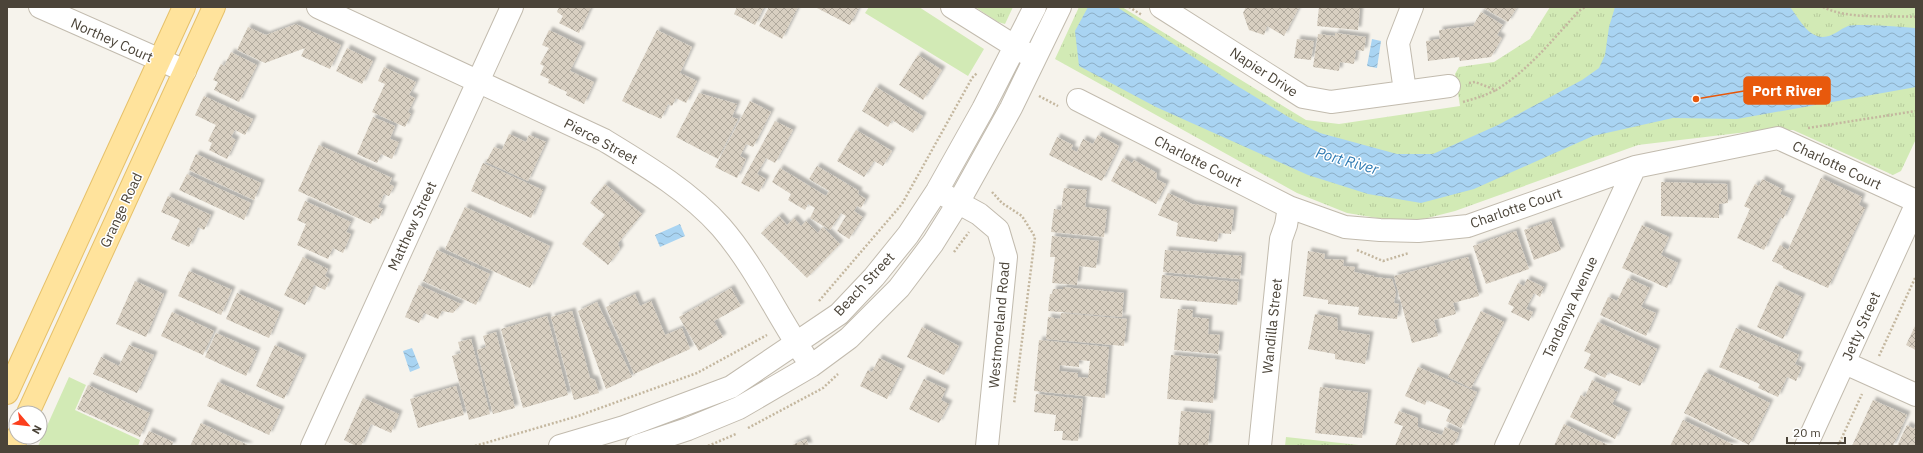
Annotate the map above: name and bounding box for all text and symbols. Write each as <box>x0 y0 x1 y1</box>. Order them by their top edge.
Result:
street label: Northey Court <box>68 14 156 66</box>
street label: Napier Drive <box>1227 43 1302 101</box>
callout: Port River <box>1744 77 1830 104</box>
text: Port River <box>1752 81 1822 100</box>
street label: Pierce Street <box>561 114 641 168</box>
street label: Charlotte Court <box>1151 131 1245 191</box>
street label: Charlotte Court <box>1790 137 1884 194</box>
water label: Port River <box>1314 143 1381 179</box>
street label: Grange Road <box>96 170 146 250</box>
street label: Matthew Street <box>383 178 441 274</box>
street label: Charlotte Court <box>1468 184 1564 232</box>
street label: Beach Street <box>830 248 898 320</box>
street label: Tandanya Avenue <box>1539 253 1602 361</box>
street label: Westmoreland Road <box>984 261 1014 389</box>
street label: Wandilla Street <box>1258 277 1286 375</box>
street label: Jetty Street <box>1838 289 1884 363</box>
north arrow <box>8 405 48 445</box>
scale bar <box>1787 419 1845 445</box>
text: N <box>29 423 45 437</box>
text: 20 m <box>1793 425 1821 440</box>

